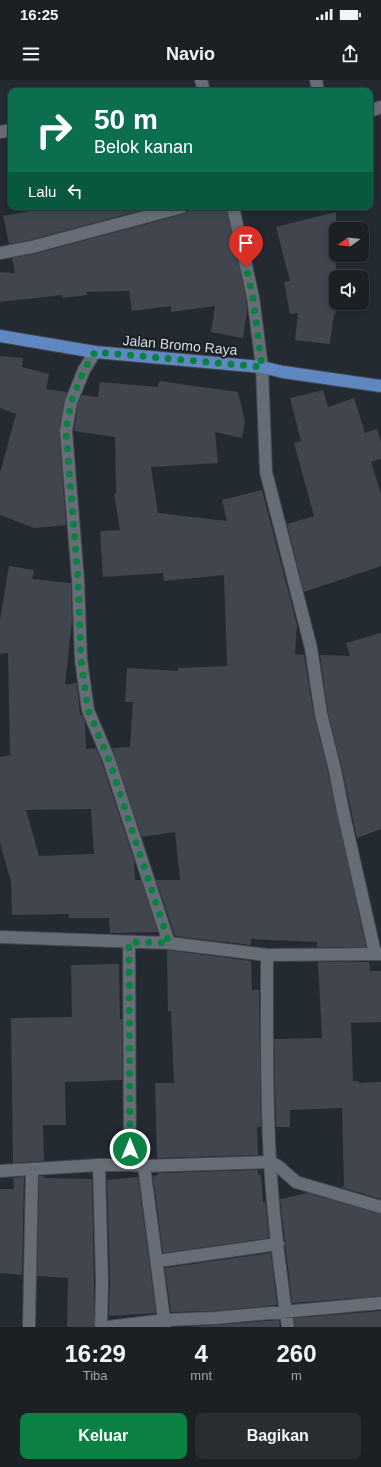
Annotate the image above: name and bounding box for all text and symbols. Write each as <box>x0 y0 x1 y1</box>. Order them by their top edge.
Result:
text: 16:25 <box>20 6 58 23</box>
icon: menu <box>20 43 42 65</box>
icon: share <box>339 43 361 65</box>
text: Navio <box>166 44 215 64</box>
icon: right <box>28 104 80 156</box>
text: 50 m <box>94 104 158 135</box>
text: Belok kanan <box>94 137 193 157</box>
icon: left <box>64 180 86 202</box>
text: Lalu <box>28 183 56 200</box>
north arrow <box>329 222 369 262</box>
map controls <box>329 222 369 310</box>
pin <box>229 226 263 267</box>
icon: arrive <box>235 232 257 254</box>
button: sound <box>329 270 369 310</box>
street label: Jalan Bromo Raya <box>122 332 238 358</box>
position arrow <box>109 1128 151 1170</box>
text: 16:29 <box>64 1340 126 1367</box>
text: 4 <box>194 1340 208 1367</box>
text: 260 <box>276 1340 317 1367</box>
text: Tiba <box>83 1368 108 1383</box>
text: mnt <box>190 1368 212 1383</box>
text: m <box>291 1368 302 1383</box>
button: Keluar <box>20 1413 187 1459</box>
button: Bagikan <box>195 1413 361 1459</box>

